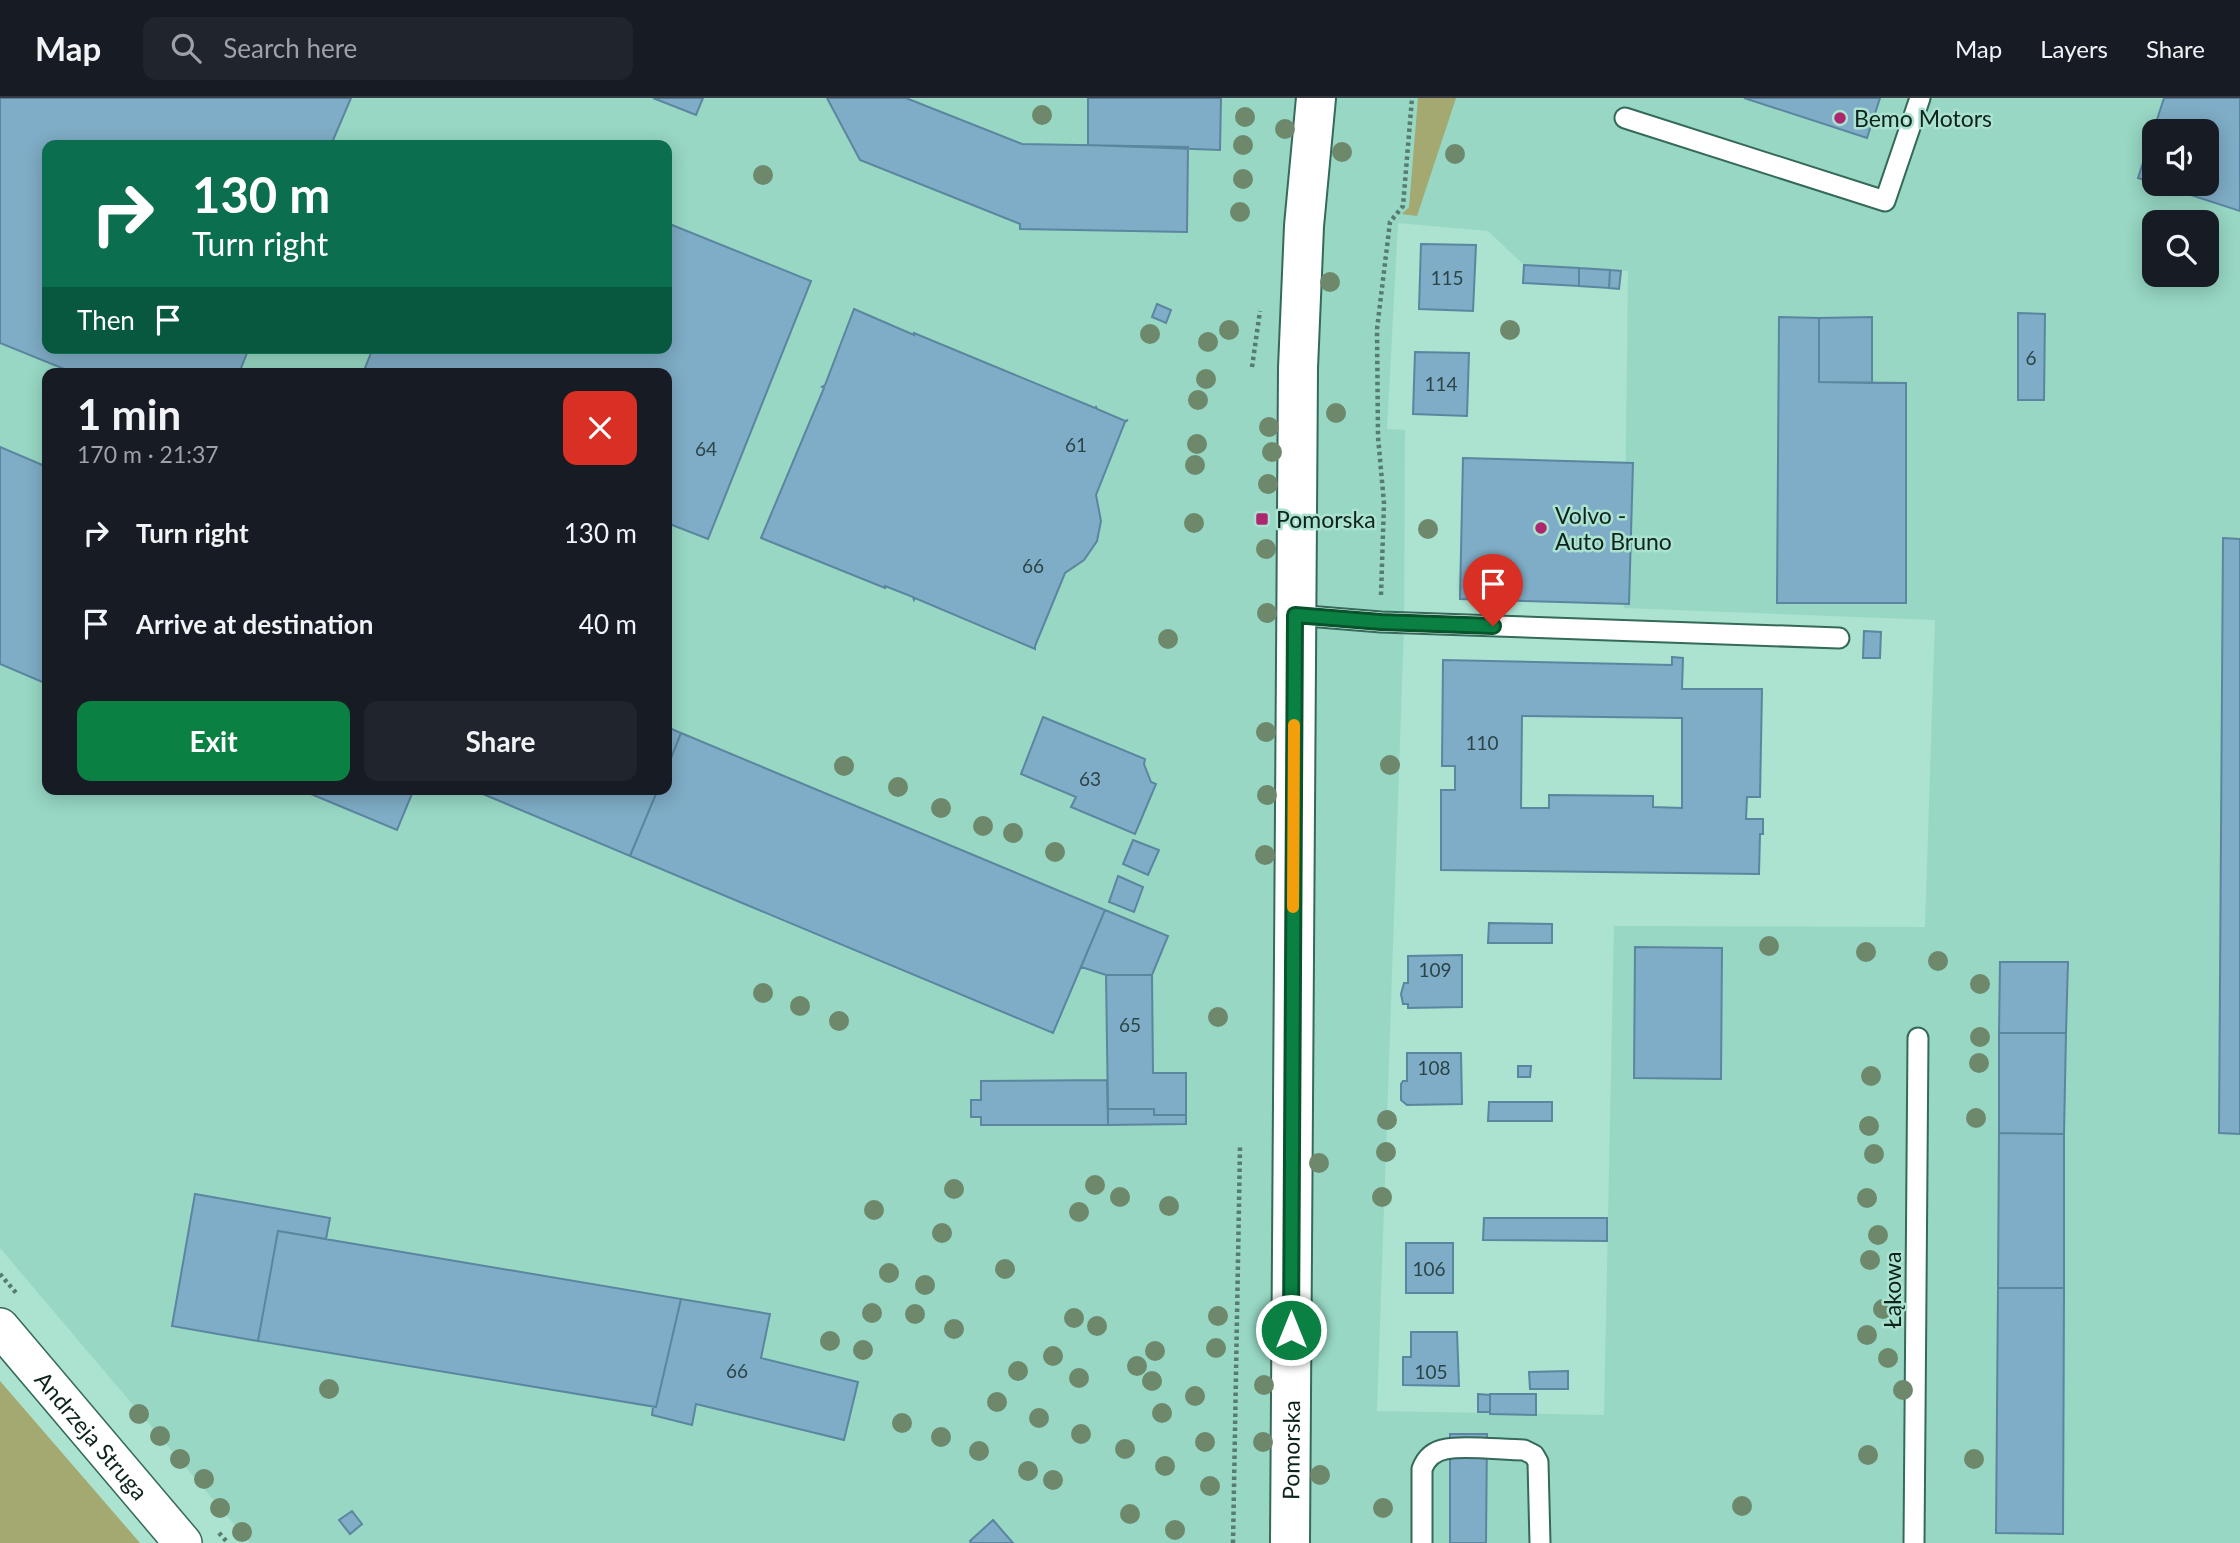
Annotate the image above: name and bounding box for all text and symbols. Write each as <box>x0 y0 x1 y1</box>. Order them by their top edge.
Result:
search box <box>143 17 633 80</box>
text: Map <box>35 28 101 68</box>
icon: search <box>167 29 205 67</box>
text: Search here <box>223 32 357 64</box>
text: Map <box>1955 34 2002 63</box>
text: Layers <box>2040 34 2108 63</box>
text: Share <box>2146 34 2205 63</box>
place label: Bemo Motors <box>1854 104 1992 132</box>
marker: Bemo Motors <box>1832 110 1848 126</box>
map controls <box>2142 119 2219 287</box>
button: sound <box>2142 119 2219 196</box>
text: 130 m <box>192 165 330 223</box>
icon: right <box>77 168 168 259</box>
button: search <box>2142 210 2219 287</box>
text: Turn right <box>192 224 328 263</box>
house number: 115 <box>1430 266 1464 289</box>
icon: arrive <box>149 301 187 339</box>
text: Then <box>77 304 135 336</box>
house number: 6 <box>2025 346 2037 369</box>
house number: 114 <box>1424 372 1458 395</box>
text: 1 min <box>77 389 181 439</box>
button: close <box>563 391 637 465</box>
house number: 61 <box>1065 433 1087 456</box>
house number: 64 <box>695 437 717 460</box>
text: 170 m · 21:37 <box>77 440 219 468</box>
place label: Volvo - Auto Bruno <box>1555 501 1672 555</box>
place label: Pomorska <box>1276 505 1376 533</box>
marker: Pomorska <box>1254 511 1270 527</box>
icon: right <box>77 514 115 552</box>
text: Turn right <box>136 517 249 549</box>
text: 130 m <box>564 517 637 549</box>
marker: Volvo - Auto Bruno <box>1533 520 1549 536</box>
house number: 66 <box>1022 554 1044 577</box>
pin <box>1463 554 1523 626</box>
icon: arrive <box>1474 565 1512 603</box>
icon: arrive <box>77 605 115 643</box>
text: Arrive at destination <box>136 608 373 640</box>
text: 40 m <box>579 608 637 640</box>
button: Exit <box>77 701 350 781</box>
button: Share <box>364 701 637 781</box>
house number: 110 <box>1465 731 1499 754</box>
house number: 63 <box>1079 767 1101 790</box>
house number: 109 <box>1418 958 1452 981</box>
house number: 65 <box>1119 1013 1141 1036</box>
house number: 108 <box>1417 1056 1451 1079</box>
street label: Łąkowa <box>1878 1252 1906 1328</box>
house number: 106 <box>1412 1257 1446 1280</box>
position arrow <box>1254 1293 1328 1367</box>
house number: 66 <box>726 1359 748 1382</box>
house number: 105 <box>1414 1360 1448 1383</box>
street label: Andrzeja Struga <box>30 1365 154 1505</box>
street label: Pomorska <box>1276 1400 1305 1500</box>

